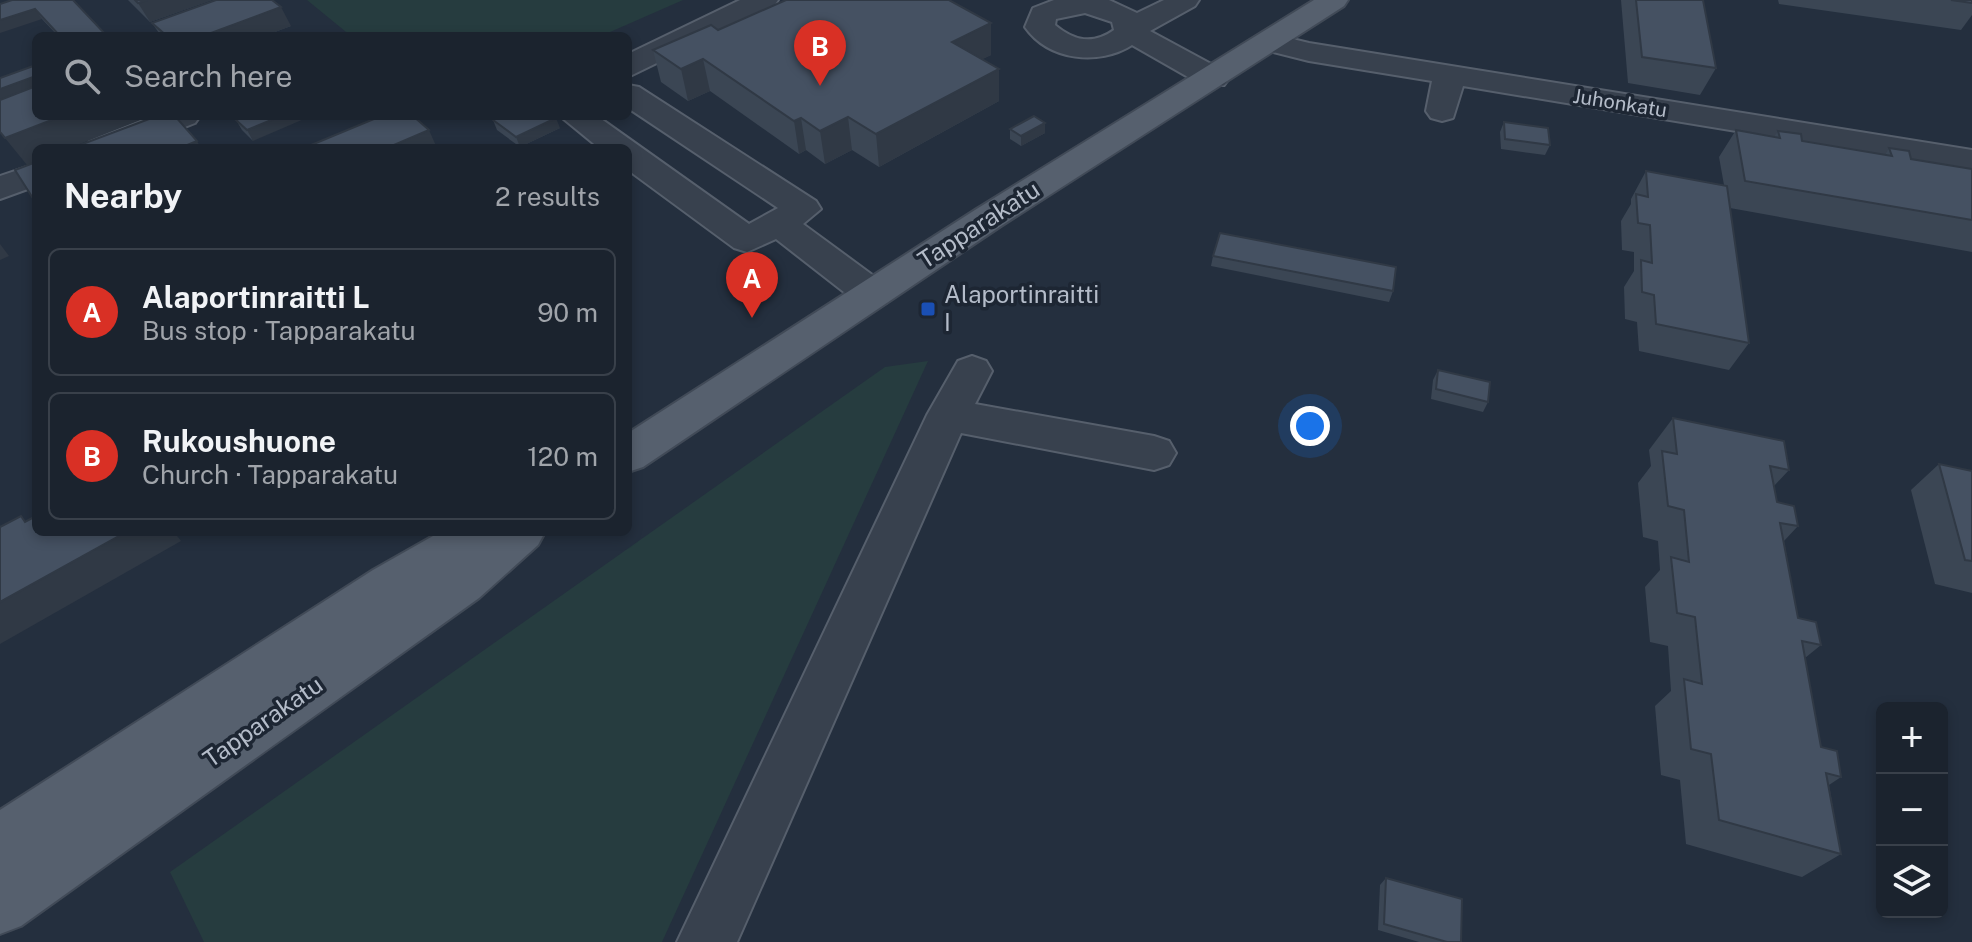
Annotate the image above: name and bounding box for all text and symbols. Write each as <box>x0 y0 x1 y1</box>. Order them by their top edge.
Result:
pin: B <box>794 20 846 86</box>
search box <box>32 32 632 120</box>
icon: search <box>60 54 104 98</box>
text: Search here <box>124 58 292 94</box>
street label: Juhonkatu <box>1571 84 1669 122</box>
street label: Tapparakatu <box>913 175 1044 274</box>
text: Nearby <box>64 176 182 216</box>
text: 2 results <box>495 181 600 212</box>
pin: A <box>726 252 778 318</box>
text: Alaportinraitti L <box>142 279 370 315</box>
place label: Alaportinraitti I <box>944 280 1099 336</box>
text: A <box>83 297 101 328</box>
text: 90 m <box>537 297 598 328</box>
marker: Alaportinraitti I <box>919 300 937 318</box>
text: Bus stop · Tapparakatu <box>142 315 416 346</box>
your location <box>1290 406 1330 446</box>
text: Rukoushuone <box>142 423 336 459</box>
text: B <box>83 441 101 472</box>
text: 120 m <box>527 441 598 472</box>
text: Church · Tapparakatu <box>142 459 398 490</box>
street label: Tapparakatu <box>197 670 327 773</box>
map controls <box>1876 702 1948 918</box>
button: + <box>1876 702 1948 774</box>
button: − <box>1876 774 1948 846</box>
button: layers <box>1876 846 1948 918</box>

